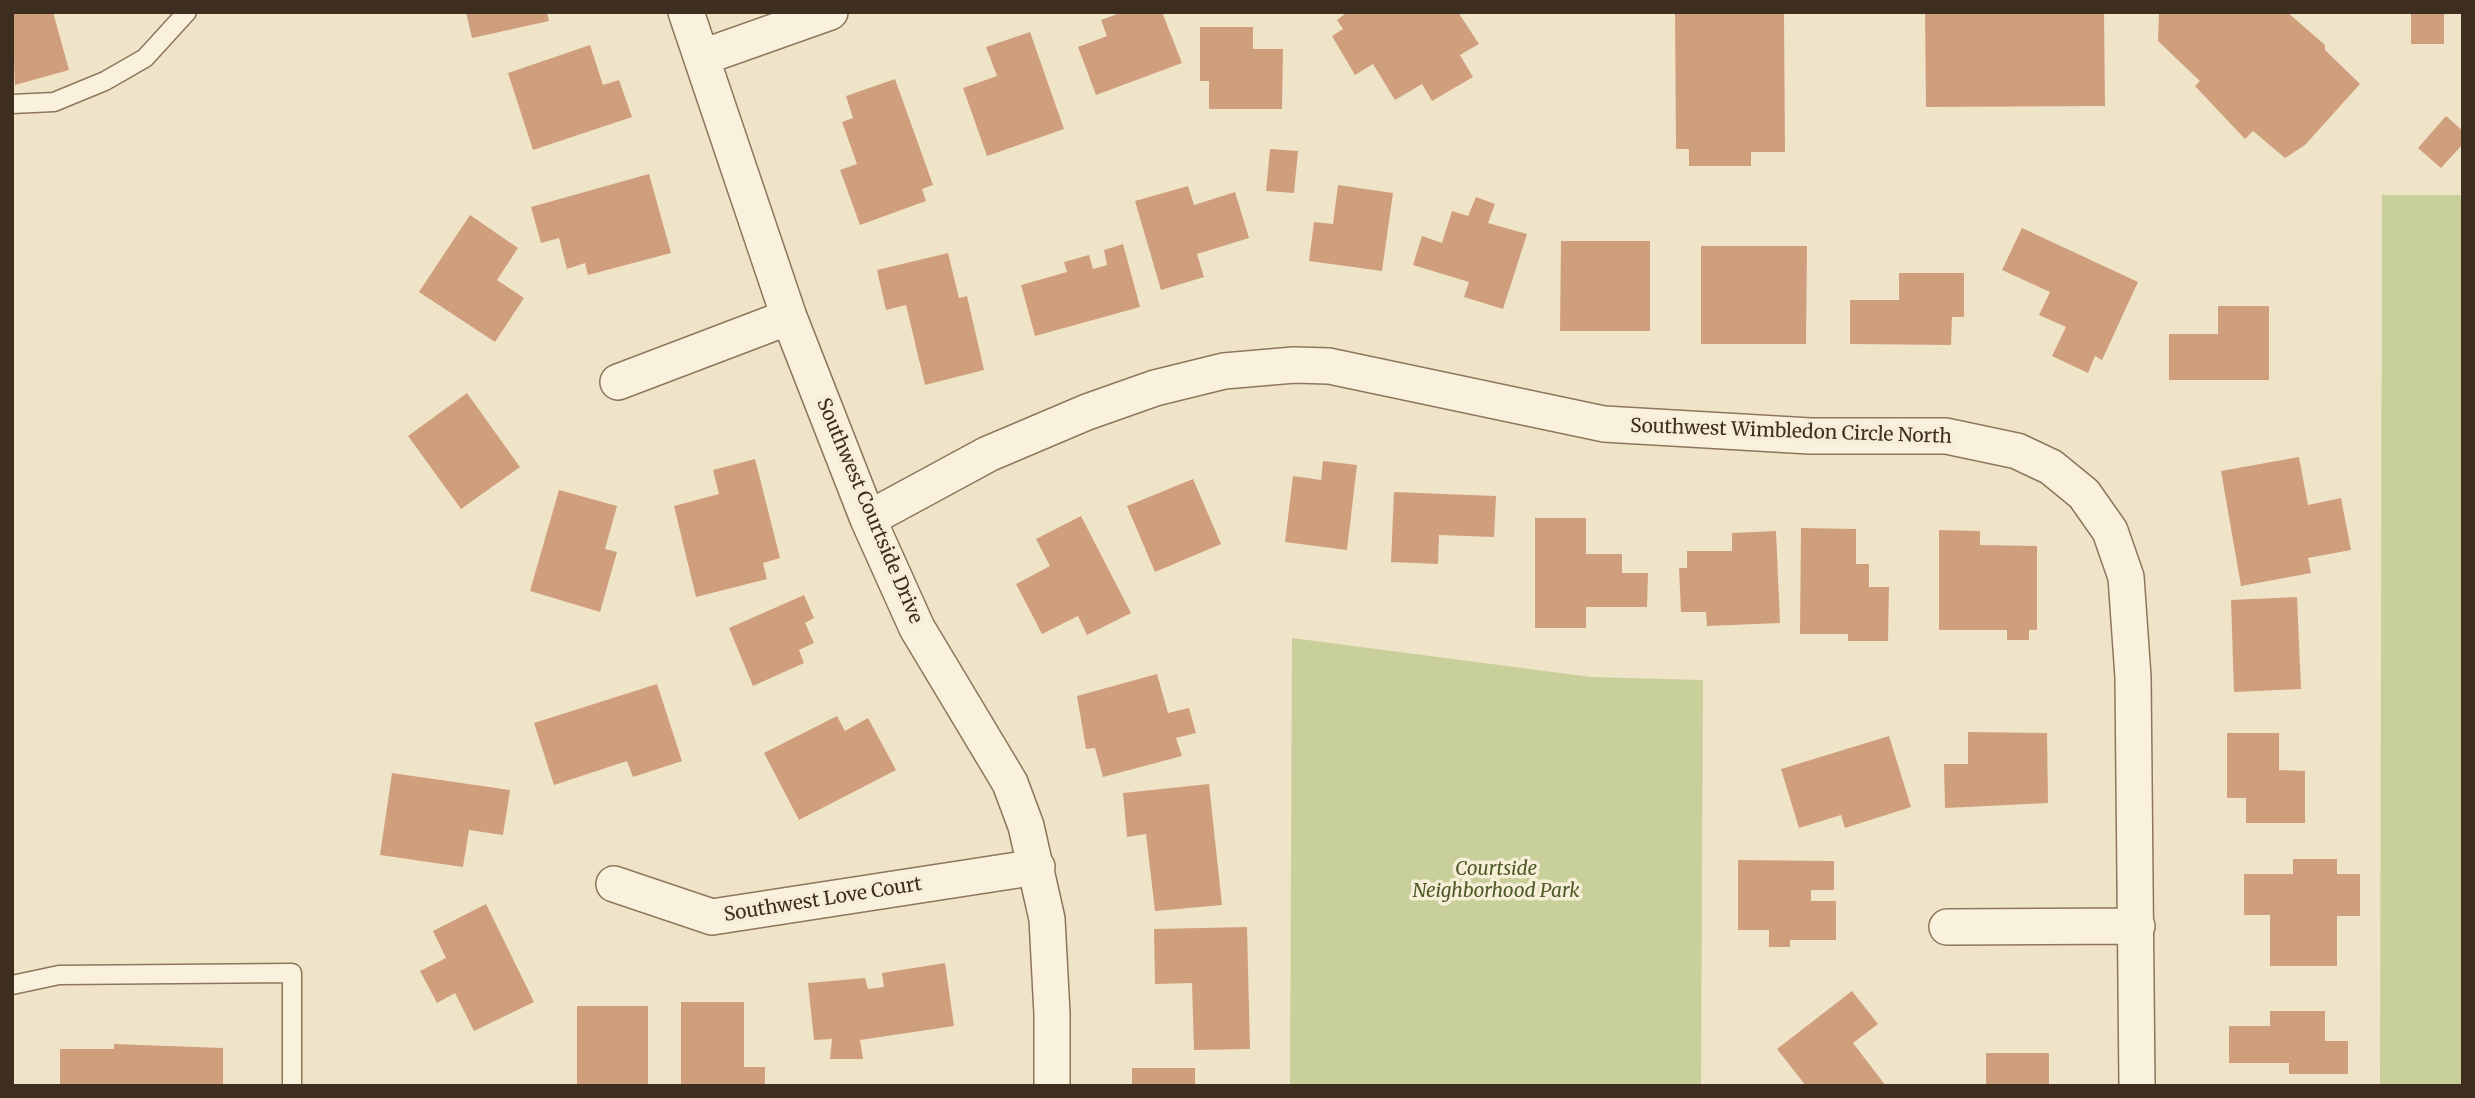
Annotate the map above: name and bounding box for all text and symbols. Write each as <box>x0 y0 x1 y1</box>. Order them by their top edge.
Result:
street label: Southwest Courtside Drive <box>811 395 927 627</box>
street label: Southwest Wimbledon Circle North <box>1630 415 1952 449</box>
park label: Courtside Neighborhood Park <box>1412 859 1580 903</box>
street label: Southwest Love Court <box>722 873 924 927</box>

